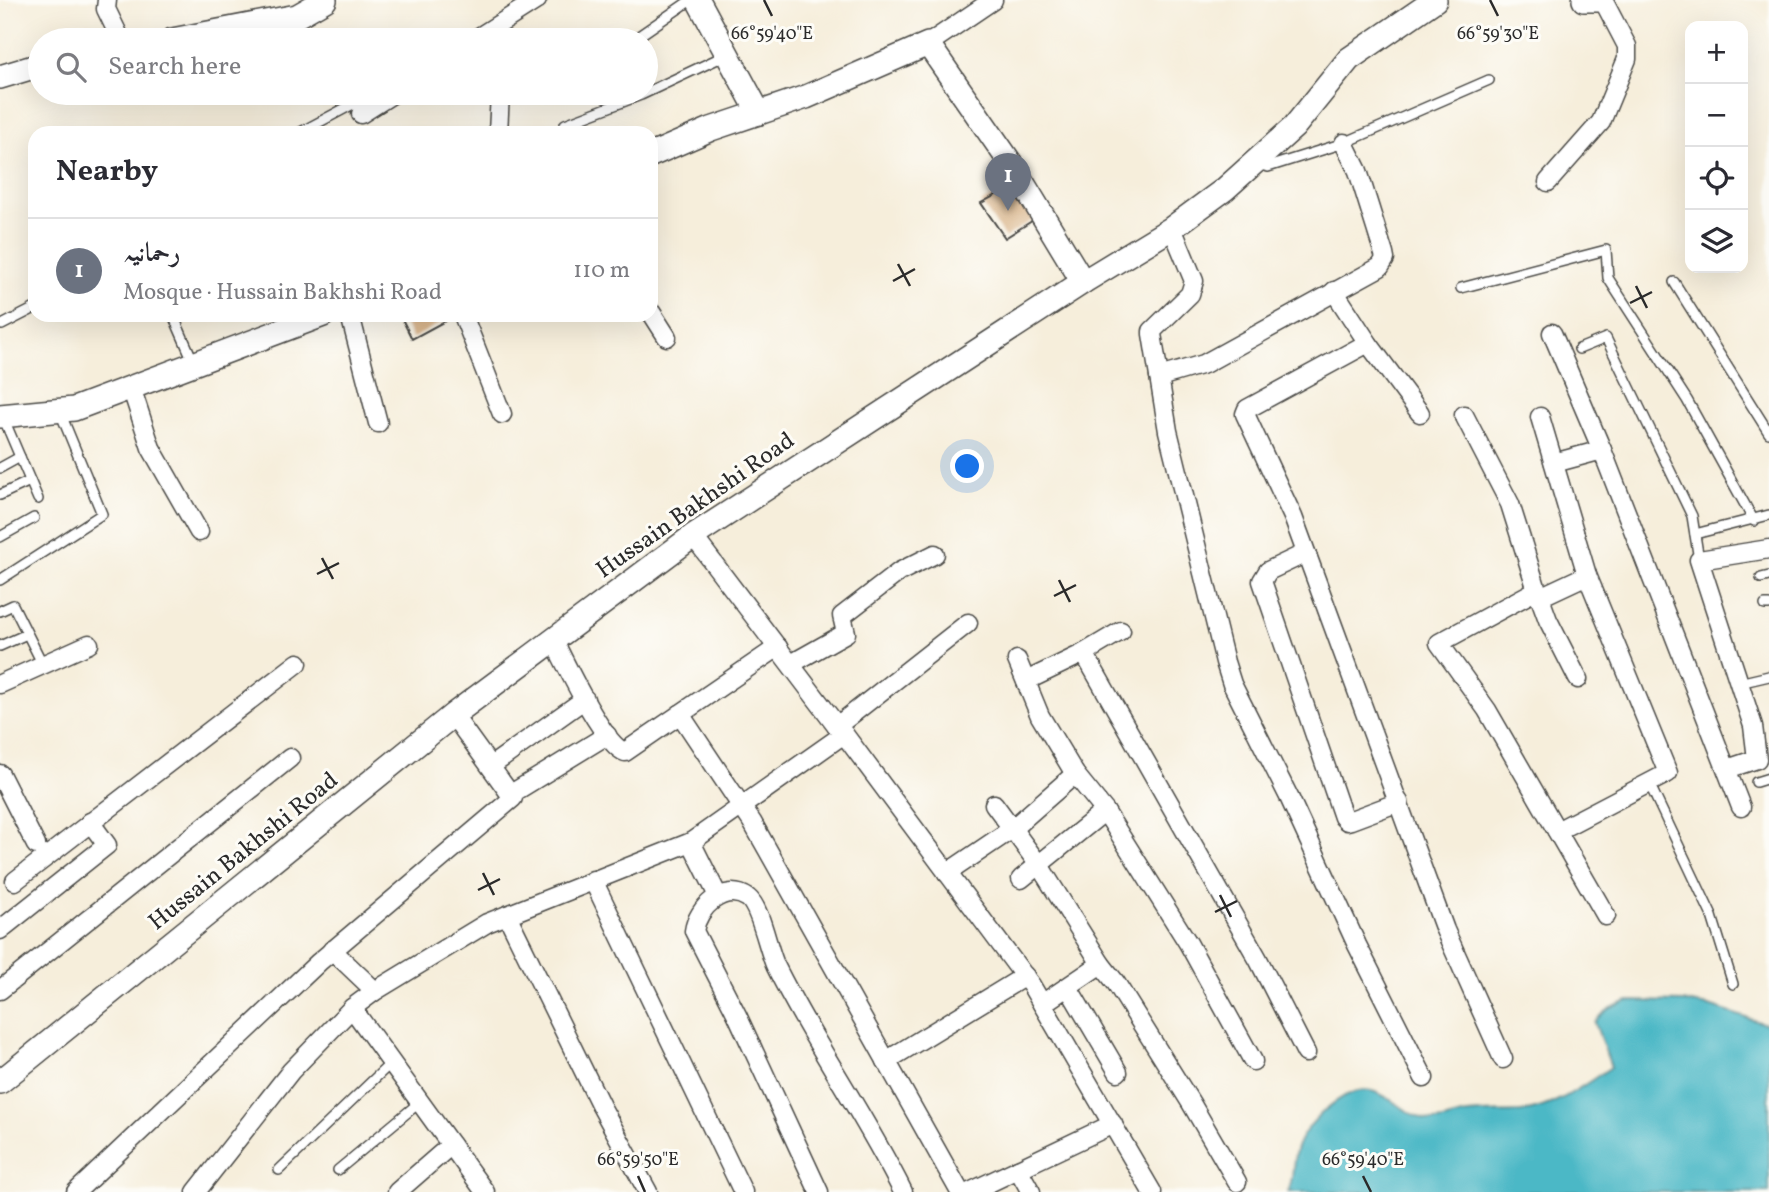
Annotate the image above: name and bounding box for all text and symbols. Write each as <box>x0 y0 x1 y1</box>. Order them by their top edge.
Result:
map controls <box>1685 21 1748 273</box>
button: + <box>1685 21 1748 84</box>
text: 66°59'40"E <box>731 22 813 47</box>
text: 66°59'30"E <box>1457 22 1539 47</box>
search box <box>28 28 658 105</box>
icon: search <box>52 48 90 86</box>
text: Search here <box>108 49 241 85</box>
button: − <box>1685 84 1748 147</box>
button: locate <box>1685 147 1748 210</box>
text: Nearby <box>56 151 158 193</box>
pin: 1 <box>985 153 1031 211</box>
button: layers <box>1685 210 1748 273</box>
text: رحمانیہ <box>123 236 180 272</box>
text: 1 <box>74 255 84 287</box>
text: 110 m <box>573 255 630 287</box>
text: Mosque · Hussain Bakhshi Road <box>123 277 442 309</box>
street label: Hussain Bakhshi Road <box>590 425 802 587</box>
your location <box>950 449 984 483</box>
street label: Hussain Bakhshi Road <box>142 765 346 939</box>
text: 66°59'50"E <box>597 1148 679 1173</box>
text: 66°59'40"E <box>1322 1148 1404 1173</box>

